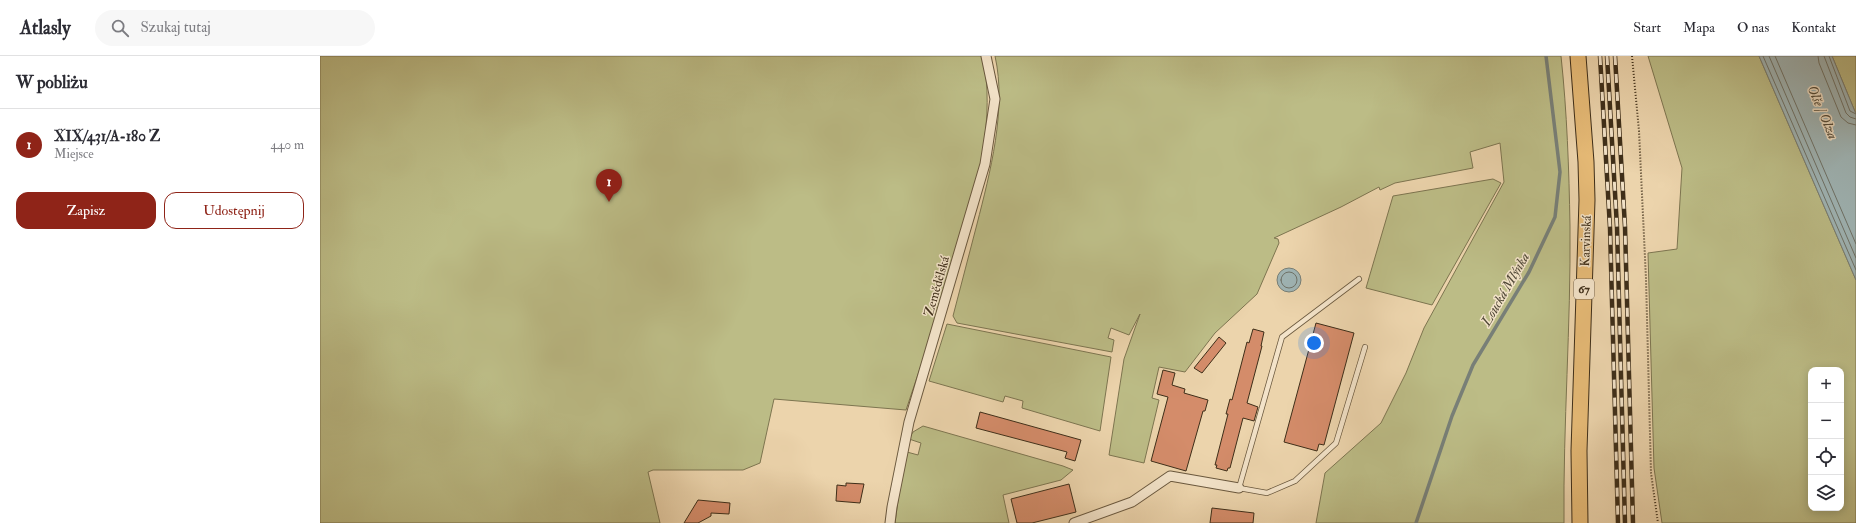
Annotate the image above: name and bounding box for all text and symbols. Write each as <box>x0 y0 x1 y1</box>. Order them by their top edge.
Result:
search box <box>95 10 375 46</box>
text: Atlasly <box>20 16 71 40</box>
icon: search <box>109 17 131 39</box>
text: Szukaj tutaj <box>141 18 211 37</box>
text: Start <box>1633 19 1661 36</box>
text: Mapa <box>1683 19 1715 36</box>
text: O nas <box>1737 19 1769 36</box>
text: Kontakt <box>1791 19 1836 36</box>
text: W pobliżu <box>16 72 88 93</box>
water label: Olše / Olza <box>1804 83 1842 142</box>
text: XIX/431/A-180 Z <box>54 127 160 146</box>
text: 1 <box>27 137 31 153</box>
text: 440 m <box>270 137 304 153</box>
text: Miejsce <box>54 146 94 162</box>
pin: 1 <box>596 169 622 202</box>
button: Zapisz <box>16 192 156 229</box>
button: Udostępnij <box>164 192 304 229</box>
street label: Karvinská <box>1577 215 1595 267</box>
water label: Loucká Mlýnka <box>1477 249 1534 330</box>
street label: Zemědělská <box>921 254 953 318</box>
road number: 67 <box>1574 279 1594 299</box>
your location <box>1304 333 1324 353</box>
map controls <box>1808 367 1844 511</box>
button: + <box>1808 367 1844 403</box>
button: − <box>1808 403 1844 439</box>
button: locate <box>1808 439 1844 475</box>
button: layers <box>1808 475 1844 511</box>

